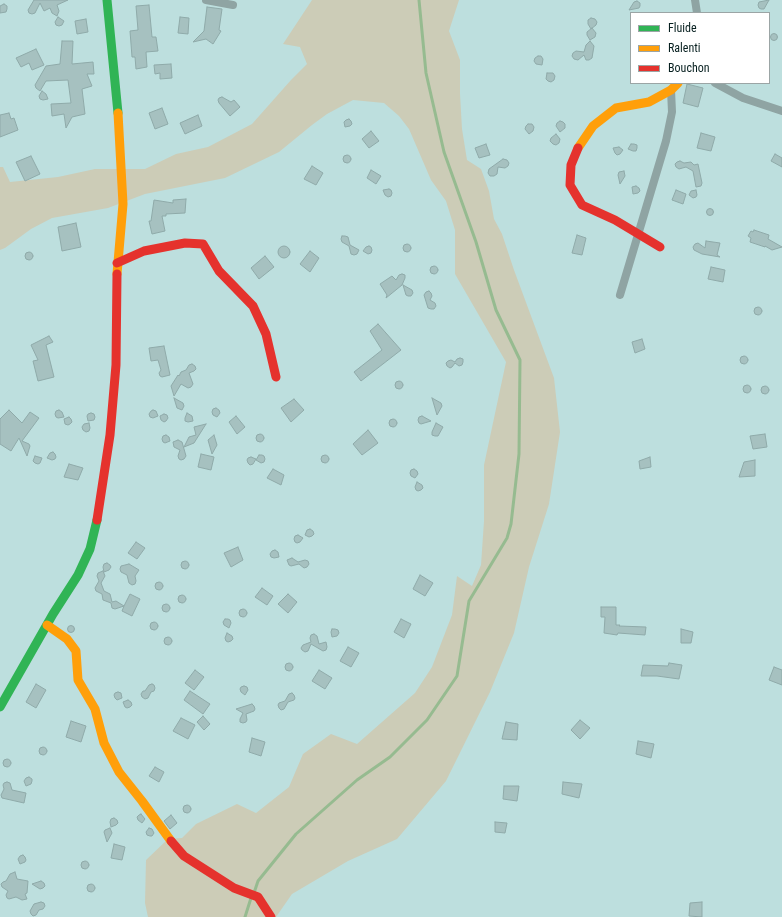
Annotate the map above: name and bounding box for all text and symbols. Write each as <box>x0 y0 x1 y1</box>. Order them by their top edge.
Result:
legend <box>630 12 770 84</box>
text: Fluide <box>668 21 697 35</box>
text: Ralenti <box>668 41 701 55</box>
text: Bouchon <box>668 61 710 75</box>

